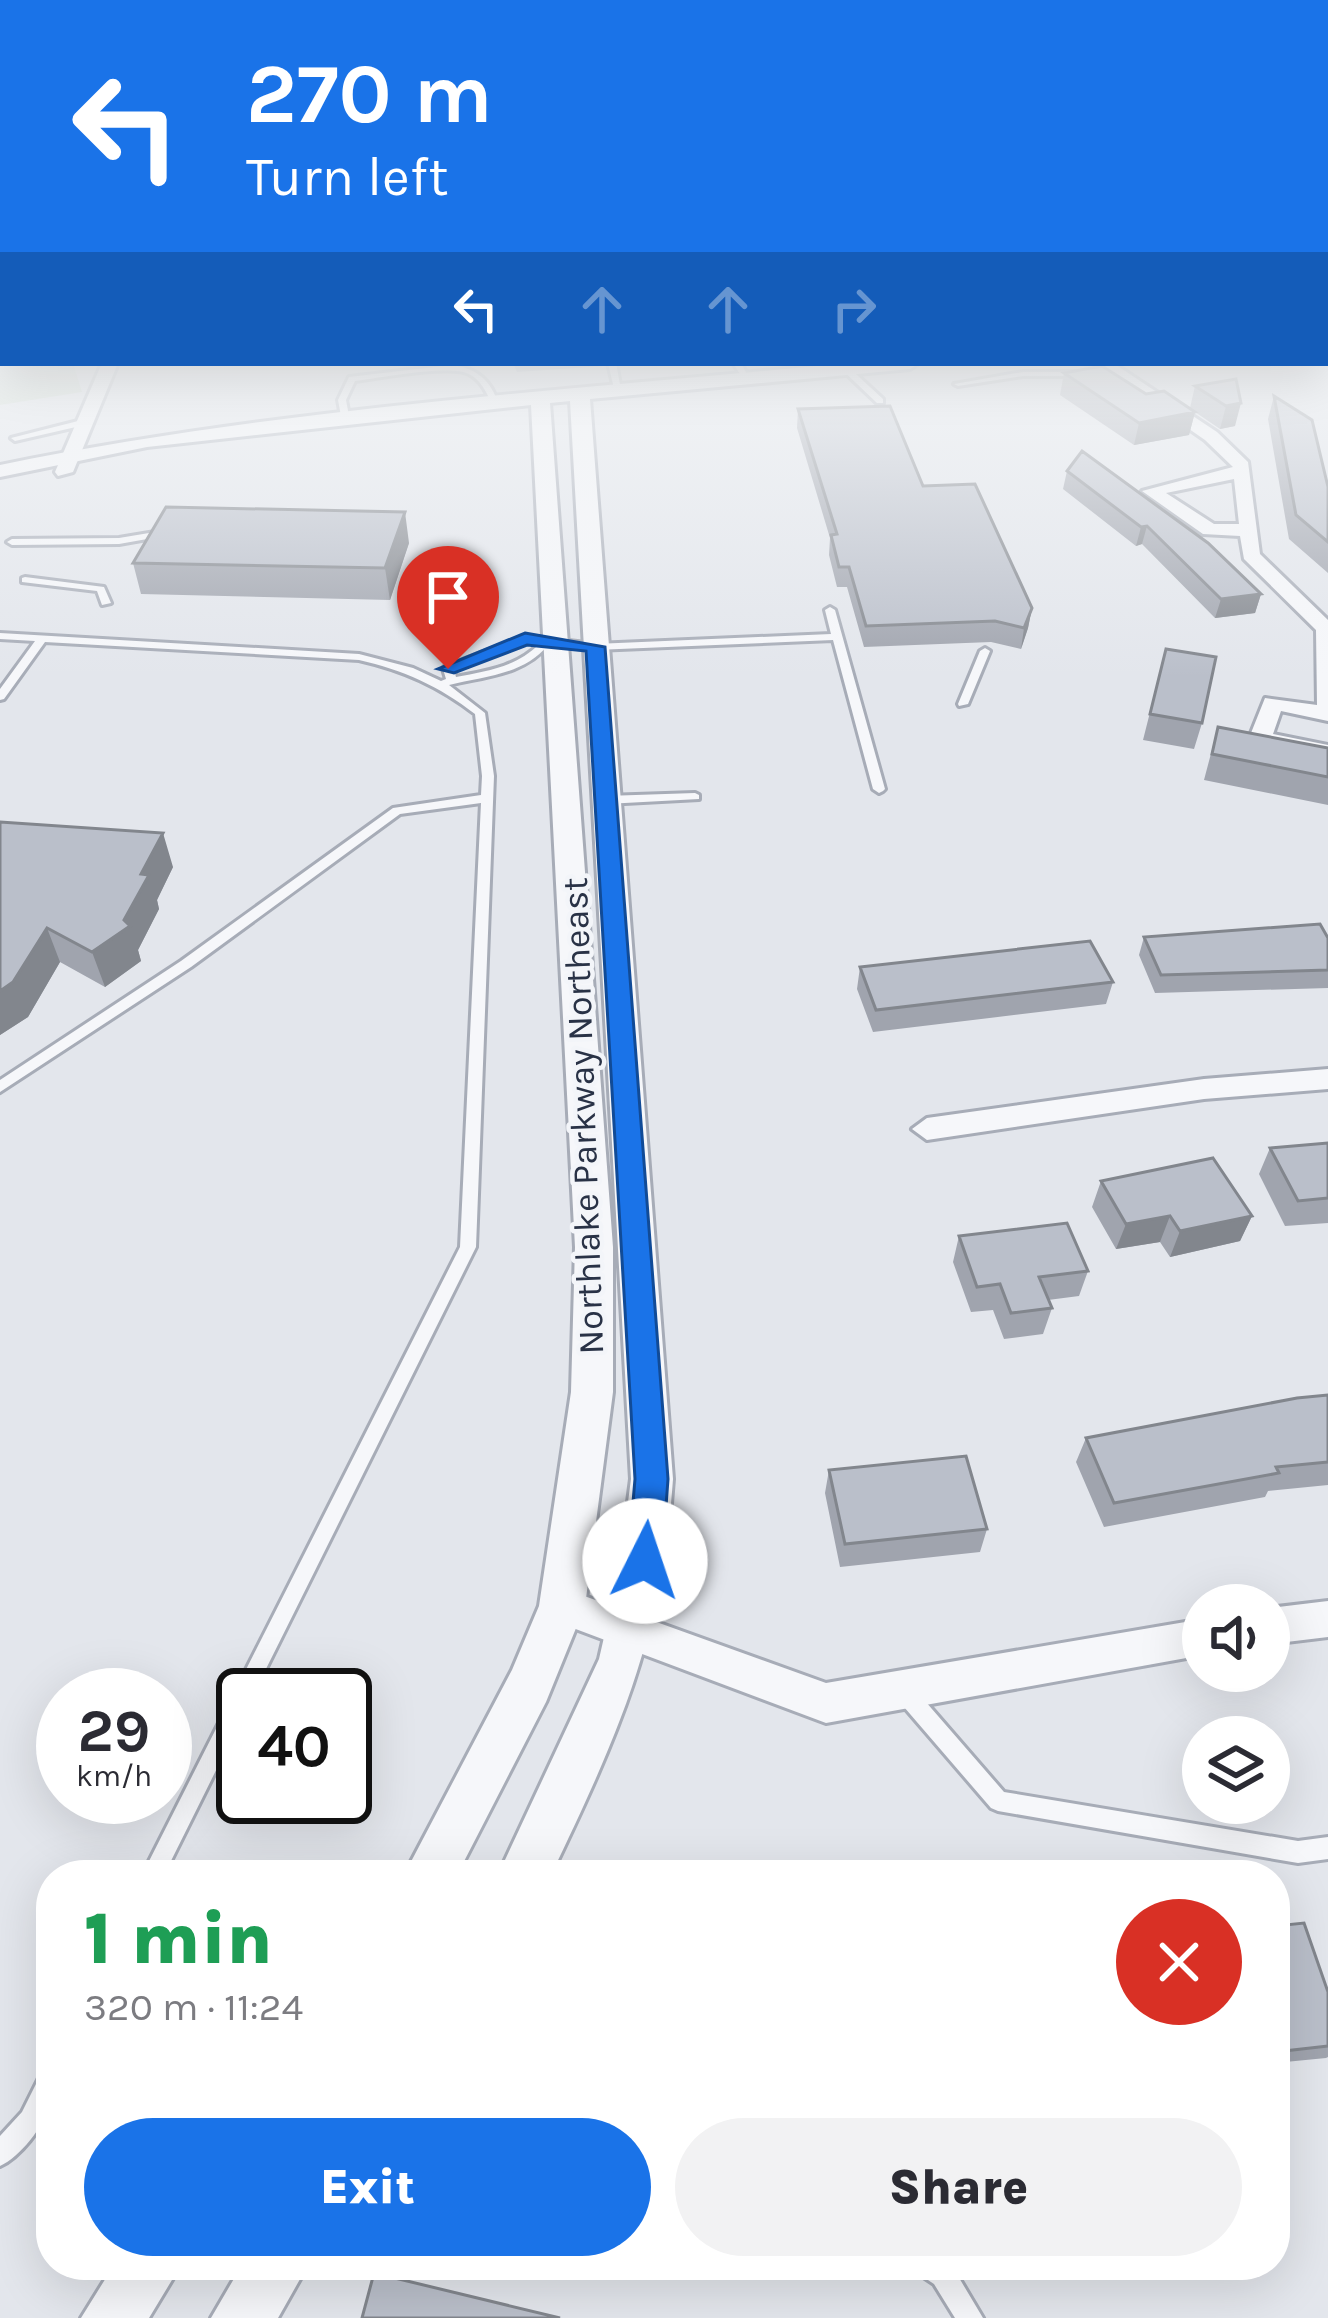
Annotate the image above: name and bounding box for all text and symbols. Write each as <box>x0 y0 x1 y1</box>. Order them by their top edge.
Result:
text: 270 m <box>246 45 493 143</box>
icon: left <box>48 48 204 204</box>
text: Turn left <box>246 145 449 209</box>
icon: left <box>443 276 509 342</box>
icon: ahead <box>569 276 635 342</box>
icon: ahead <box>695 276 761 342</box>
icon: right <box>821 276 887 342</box>
pin <box>397 546 499 669</box>
icon: arrive <box>415 564 481 630</box>
street label: Northlake Parkway Northeast <box>554 877 612 1355</box>
position arrow <box>582 1498 708 1624</box>
map controls <box>1182 1584 1290 1824</box>
button: sound <box>1182 1584 1290 1692</box>
speed limit sign: 40 <box>216 1668 372 1824</box>
text: 29 <box>78 1696 150 1766</box>
button: layers <box>1182 1716 1290 1824</box>
text: km/h <box>76 1758 152 1794</box>
text: 1 min <box>84 1897 273 1981</box>
button: close <box>1116 1899 1242 2025</box>
text: 320 m · 11:24 <box>84 1984 303 2030</box>
button: Exit <box>84 2118 651 2256</box>
button: Share <box>675 2118 1242 2256</box>

